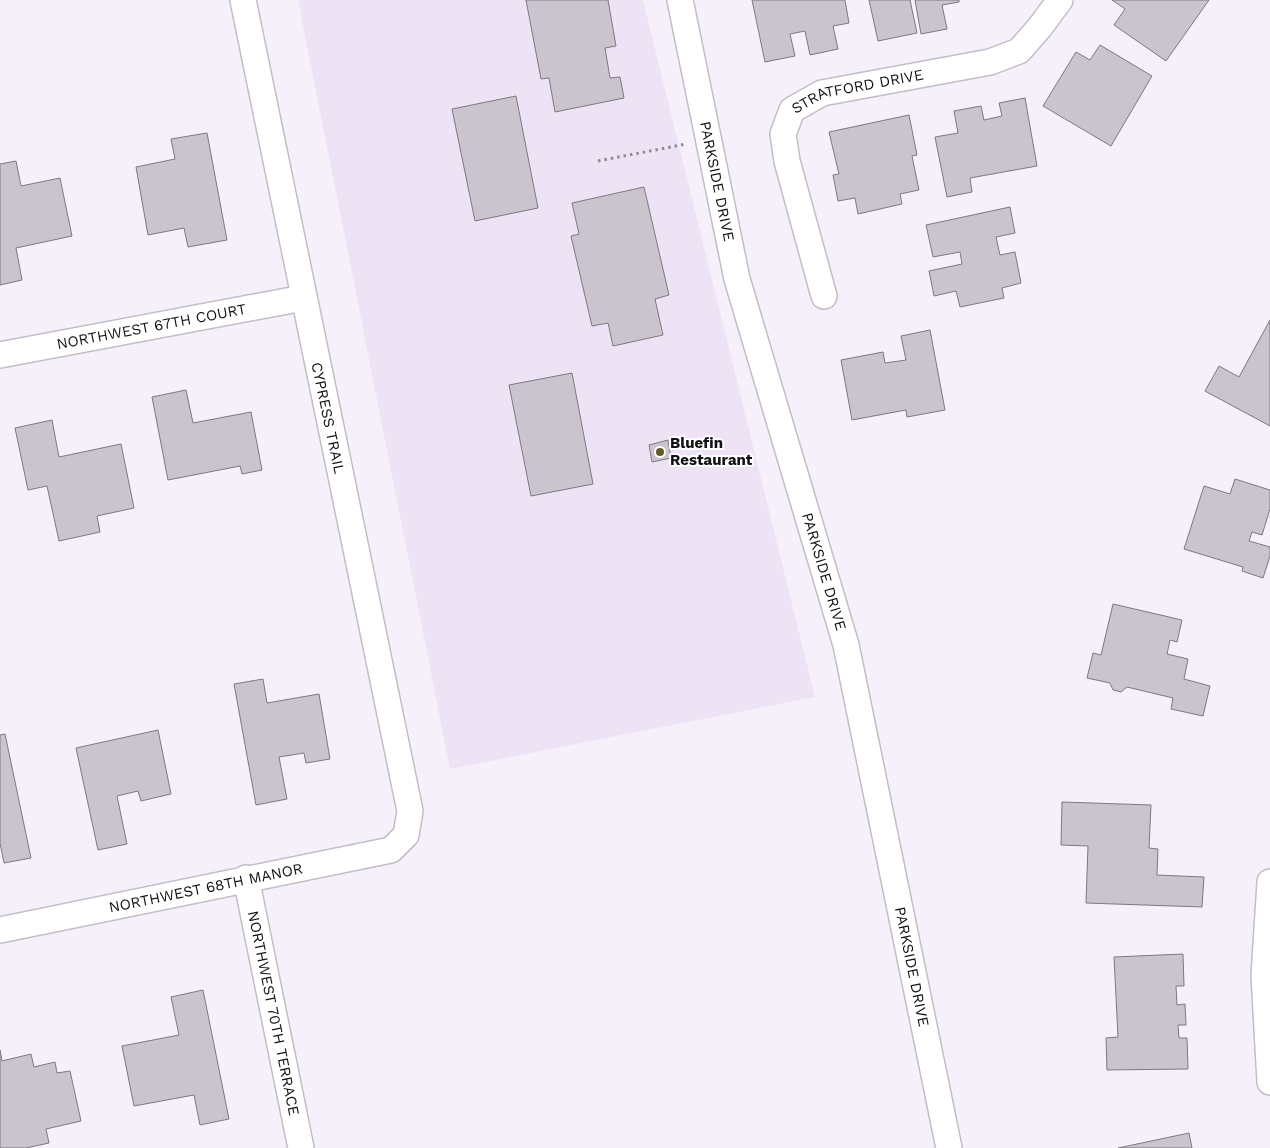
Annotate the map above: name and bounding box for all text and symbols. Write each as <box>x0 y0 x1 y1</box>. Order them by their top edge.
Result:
street label: STRATFORD DRIVE <box>788 65 925 117</box>
street label: PARKSIDE DRIVE <box>696 120 738 243</box>
street label: NORTHWEST 67TH COURT <box>55 300 248 353</box>
street label: CYPRESS TRAIL <box>307 361 349 475</box>
place label: Bluefin Restaurant <box>670 434 753 469</box>
marker: Bluefin Restaurant <box>654 446 666 458</box>
street label: PARKSIDE DRIVE <box>798 510 850 633</box>
street label: NORTHWEST 68TH MANOR <box>107 859 304 917</box>
street label: PARKSIDE DRIVE <box>891 905 933 1028</box>
street label: NORTHWEST 70TH TERRACE <box>244 909 303 1117</box>

